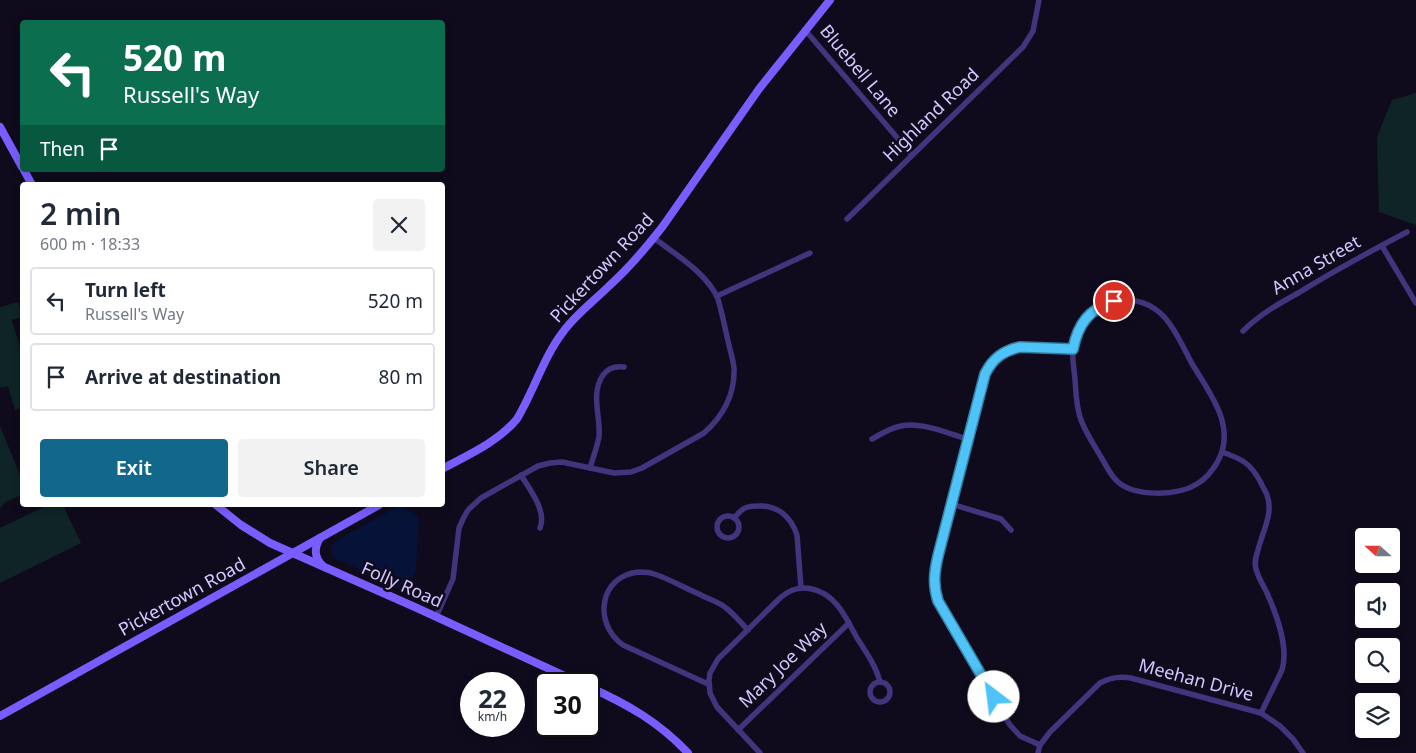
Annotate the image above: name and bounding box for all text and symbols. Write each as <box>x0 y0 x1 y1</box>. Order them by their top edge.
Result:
street label: Bluebell Lane <box>815 19 906 122</box>
text: 520 m <box>123 34 226 81</box>
icon: left <box>40 40 105 105</box>
street label: Highland Road <box>877 62 984 166</box>
text: Russell's Way <box>123 79 259 109</box>
icon: arrive <box>95 135 123 163</box>
text: Then <box>40 136 85 162</box>
text: 2 min <box>40 193 121 234</box>
button: close <box>373 199 425 251</box>
street label: Pickertown Road <box>544 207 658 327</box>
street label: Anna Street <box>1267 229 1365 299</box>
text: 600 m · 18:33 <box>40 233 140 255</box>
text: Turn left <box>85 277 166 303</box>
pin <box>1093 280 1135 322</box>
icon: left <box>42 287 70 315</box>
icon: arrive <box>1100 287 1128 315</box>
text: 520 m <box>368 288 423 314</box>
text: Russell's Way <box>85 303 184 325</box>
icon: arrive <box>42 363 70 391</box>
text: Arrive at destination <box>85 364 281 390</box>
text: 80 m <box>379 364 423 390</box>
button: Exit <box>40 439 228 497</box>
button: Share <box>238 439 425 497</box>
north arrow <box>1355 528 1400 572</box>
map controls <box>1355 528 1400 738</box>
street label: Pickertown Road <box>114 551 249 641</box>
street label: Folly Road <box>358 556 447 613</box>
button: sound <box>1355 583 1400 628</box>
street label: Mary Joe Way <box>733 615 832 713</box>
button: search <box>1355 638 1400 683</box>
street label: Meehan Drive <box>1136 652 1256 706</box>
position arrow <box>967 670 1019 722</box>
speed limit sign: 30 <box>535 672 600 737</box>
text: 22 <box>478 681 507 715</box>
button: layers <box>1355 693 1400 738</box>
text: km/h <box>478 708 507 725</box>

